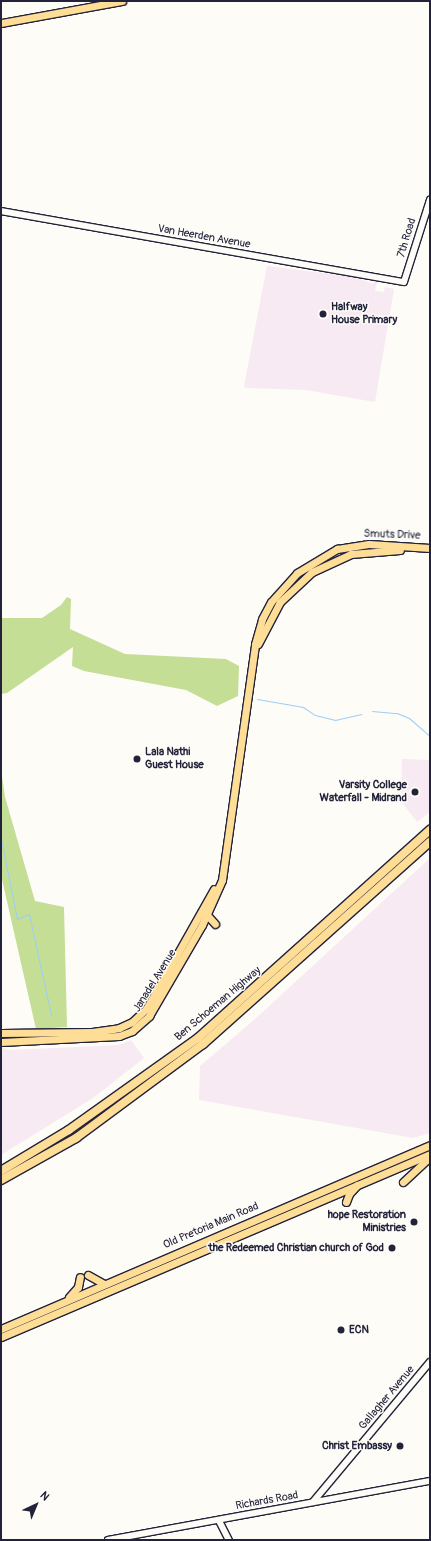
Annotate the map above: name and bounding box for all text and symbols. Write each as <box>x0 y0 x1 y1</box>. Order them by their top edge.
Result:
street label: 7th Road <box>395 217 419 259</box>
street label: Van Heerden Avenue <box>156 222 252 252</box>
place label: Halfway House Primary <box>331 301 397 327</box>
marker: Halfway House Primary <box>318 309 328 319</box>
street label: Smuts Drive <box>363 527 421 543</box>
place label: Lala Nathi Guest House <box>145 746 204 772</box>
marker: Lala Nathi Guest House <box>132 754 142 764</box>
place label: Varsity College Waterfall - Midrand <box>320 779 407 805</box>
marker: Varsity College Waterfall - Midrand <box>410 787 420 797</box>
street label: Janadel Avenue <box>131 947 179 1015</box>
street label: Ben Schoeman Highway <box>172 964 264 1044</box>
street label: Old Pretoria Main Road <box>161 1200 261 1252</box>
place label: hope Restoration Ministries <box>328 1209 406 1235</box>
marker: hope Restoration Ministries <box>409 1217 419 1227</box>
place label: the Redeemed Christian church of God <box>208 1241 384 1255</box>
marker: the Redeemed Christian church of God <box>387 1243 397 1253</box>
place label: ECN <box>349 1323 369 1337</box>
marker: ECN <box>336 1325 346 1335</box>
street label: Gallagher Avenue <box>357 1363 417 1433</box>
place label: Christ Embassy <box>322 1439 392 1453</box>
marker: Christ Embassy <box>395 1441 405 1451</box>
north arrow <box>16 1485 56 1525</box>
text: N <box>37 1489 52 1503</box>
street label: Richards Road <box>235 1489 299 1513</box>

